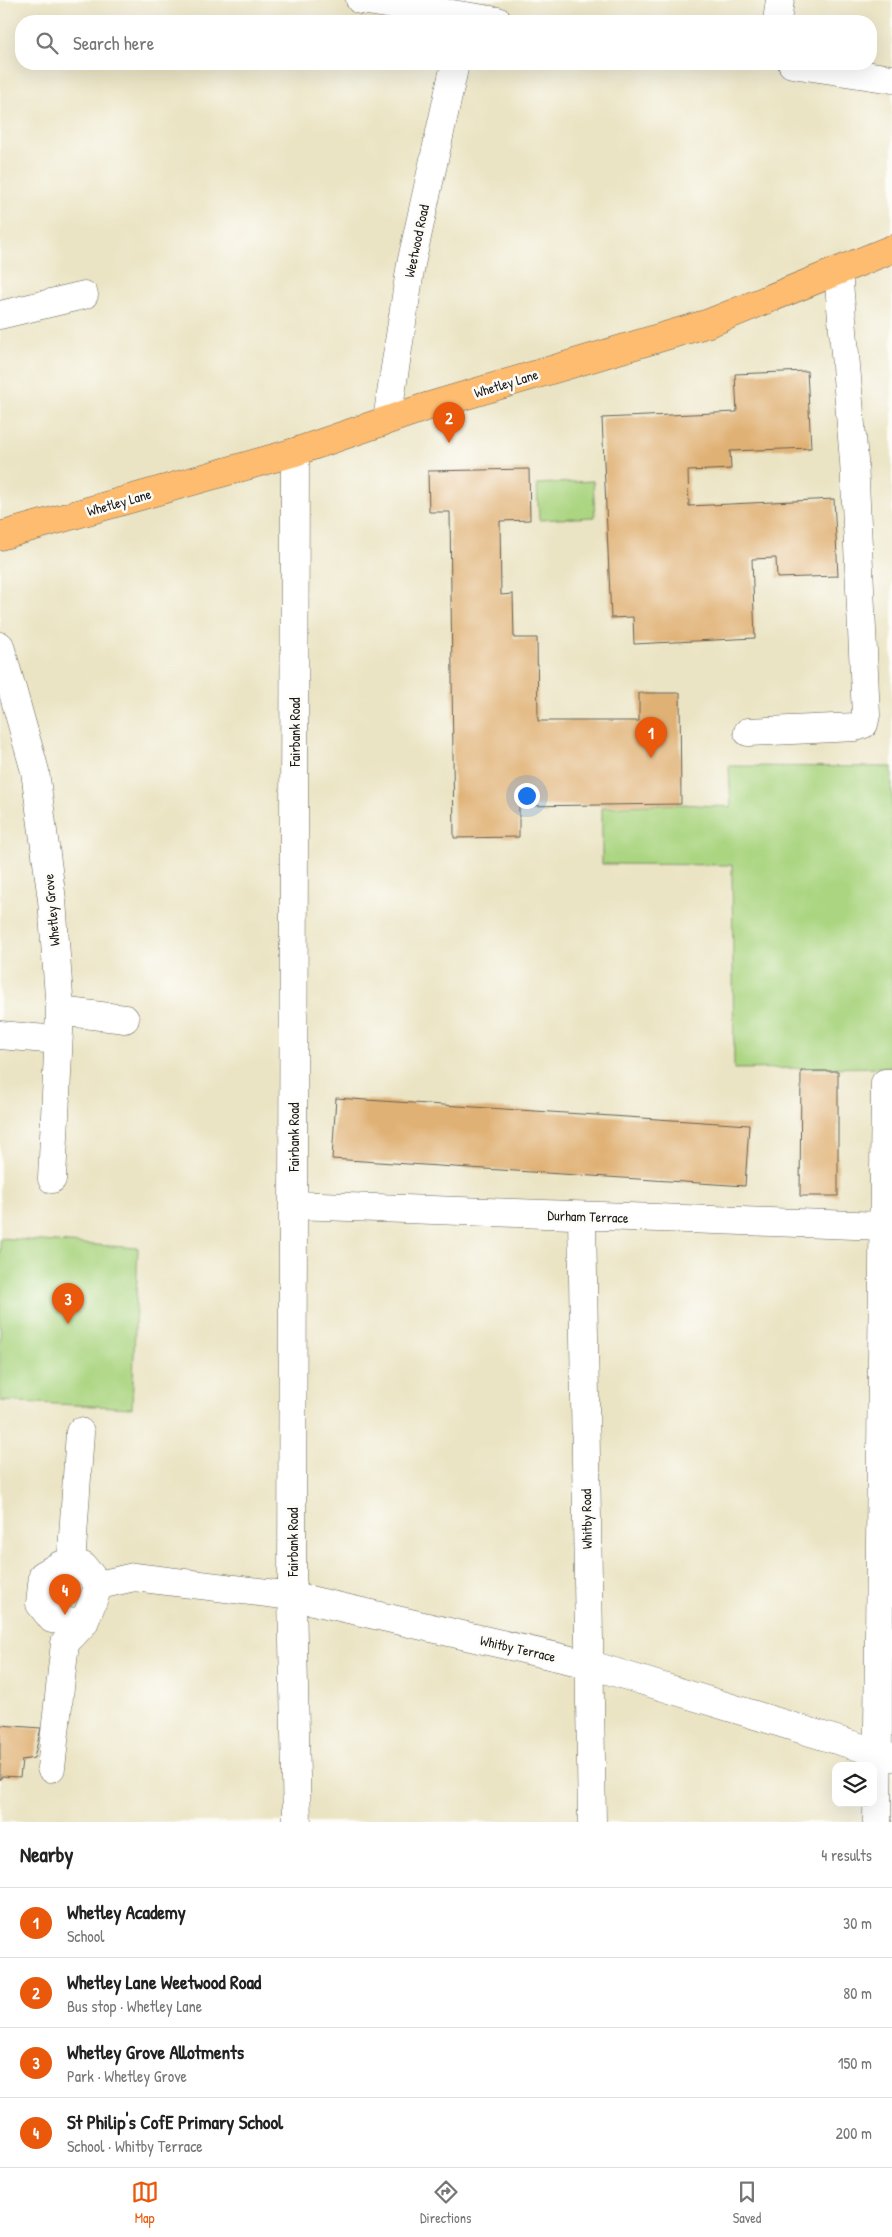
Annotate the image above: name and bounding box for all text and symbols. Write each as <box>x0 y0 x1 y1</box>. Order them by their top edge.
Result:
search box <box>15 15 877 70</box>
icon: search <box>33 29 61 57</box>
text: Search here <box>73 30 154 56</box>
street label: Weetwood Road <box>399 202 433 279</box>
street label: Whetley Lane <box>472 364 541 403</box>
pin: 2 <box>433 402 465 443</box>
street label: Whetley Lane <box>85 484 154 521</box>
street label: Fairbank Road <box>285 697 304 767</box>
pin: 1 <box>635 717 667 758</box>
your location <box>514 783 540 809</box>
street label: Whetley Grove <box>38 873 65 947</box>
street label: Fairbank Road <box>284 1102 303 1172</box>
street label: Durham Terrace <box>547 1205 629 1227</box>
pin: 3 <box>52 1283 84 1324</box>
street label: Whitby Road <box>576 1488 597 1549</box>
street label: Fairbank Road <box>283 1507 302 1577</box>
pin: 4 <box>49 1574 81 1615</box>
street label: Whitby Terrace <box>478 1630 558 1667</box>
map controls <box>832 1762 877 1807</box>
button: layers <box>832 1762 877 1807</box>
text: Nearby <box>20 1840 73 1869</box>
text: 4 results <box>821 1844 872 1866</box>
text: Whetley Academy <box>67 1899 186 1925</box>
text: 1 <box>33 1912 39 1934</box>
text: 30 m <box>843 1912 872 1934</box>
text: School <box>67 1925 104 1947</box>
text: Whetley Lane Weetwood Road <box>67 1969 261 1995</box>
text: 2 <box>32 1982 40 2004</box>
text: 80 m <box>843 1982 872 2004</box>
text: Bus stop · Whetley Lane <box>67 1995 202 2017</box>
text: Whetley Grove Allotments <box>67 2039 244 2065</box>
text: 3 <box>32 2052 40 2074</box>
text: 150 m <box>838 2052 872 2074</box>
text: Park · Whetley Grove <box>67 2065 187 2087</box>
text: St Philip's CofE Primary School <box>67 2109 283 2135</box>
text: 4 <box>33 2122 39 2144</box>
text: 200 m <box>836 2122 872 2144</box>
text: School · Whitby Terrace <box>67 2135 203 2157</box>
tab: Map <box>131 2178 159 2227</box>
tab: Directions <box>420 2178 471 2227</box>
tab: Saved <box>733 2178 761 2227</box>

